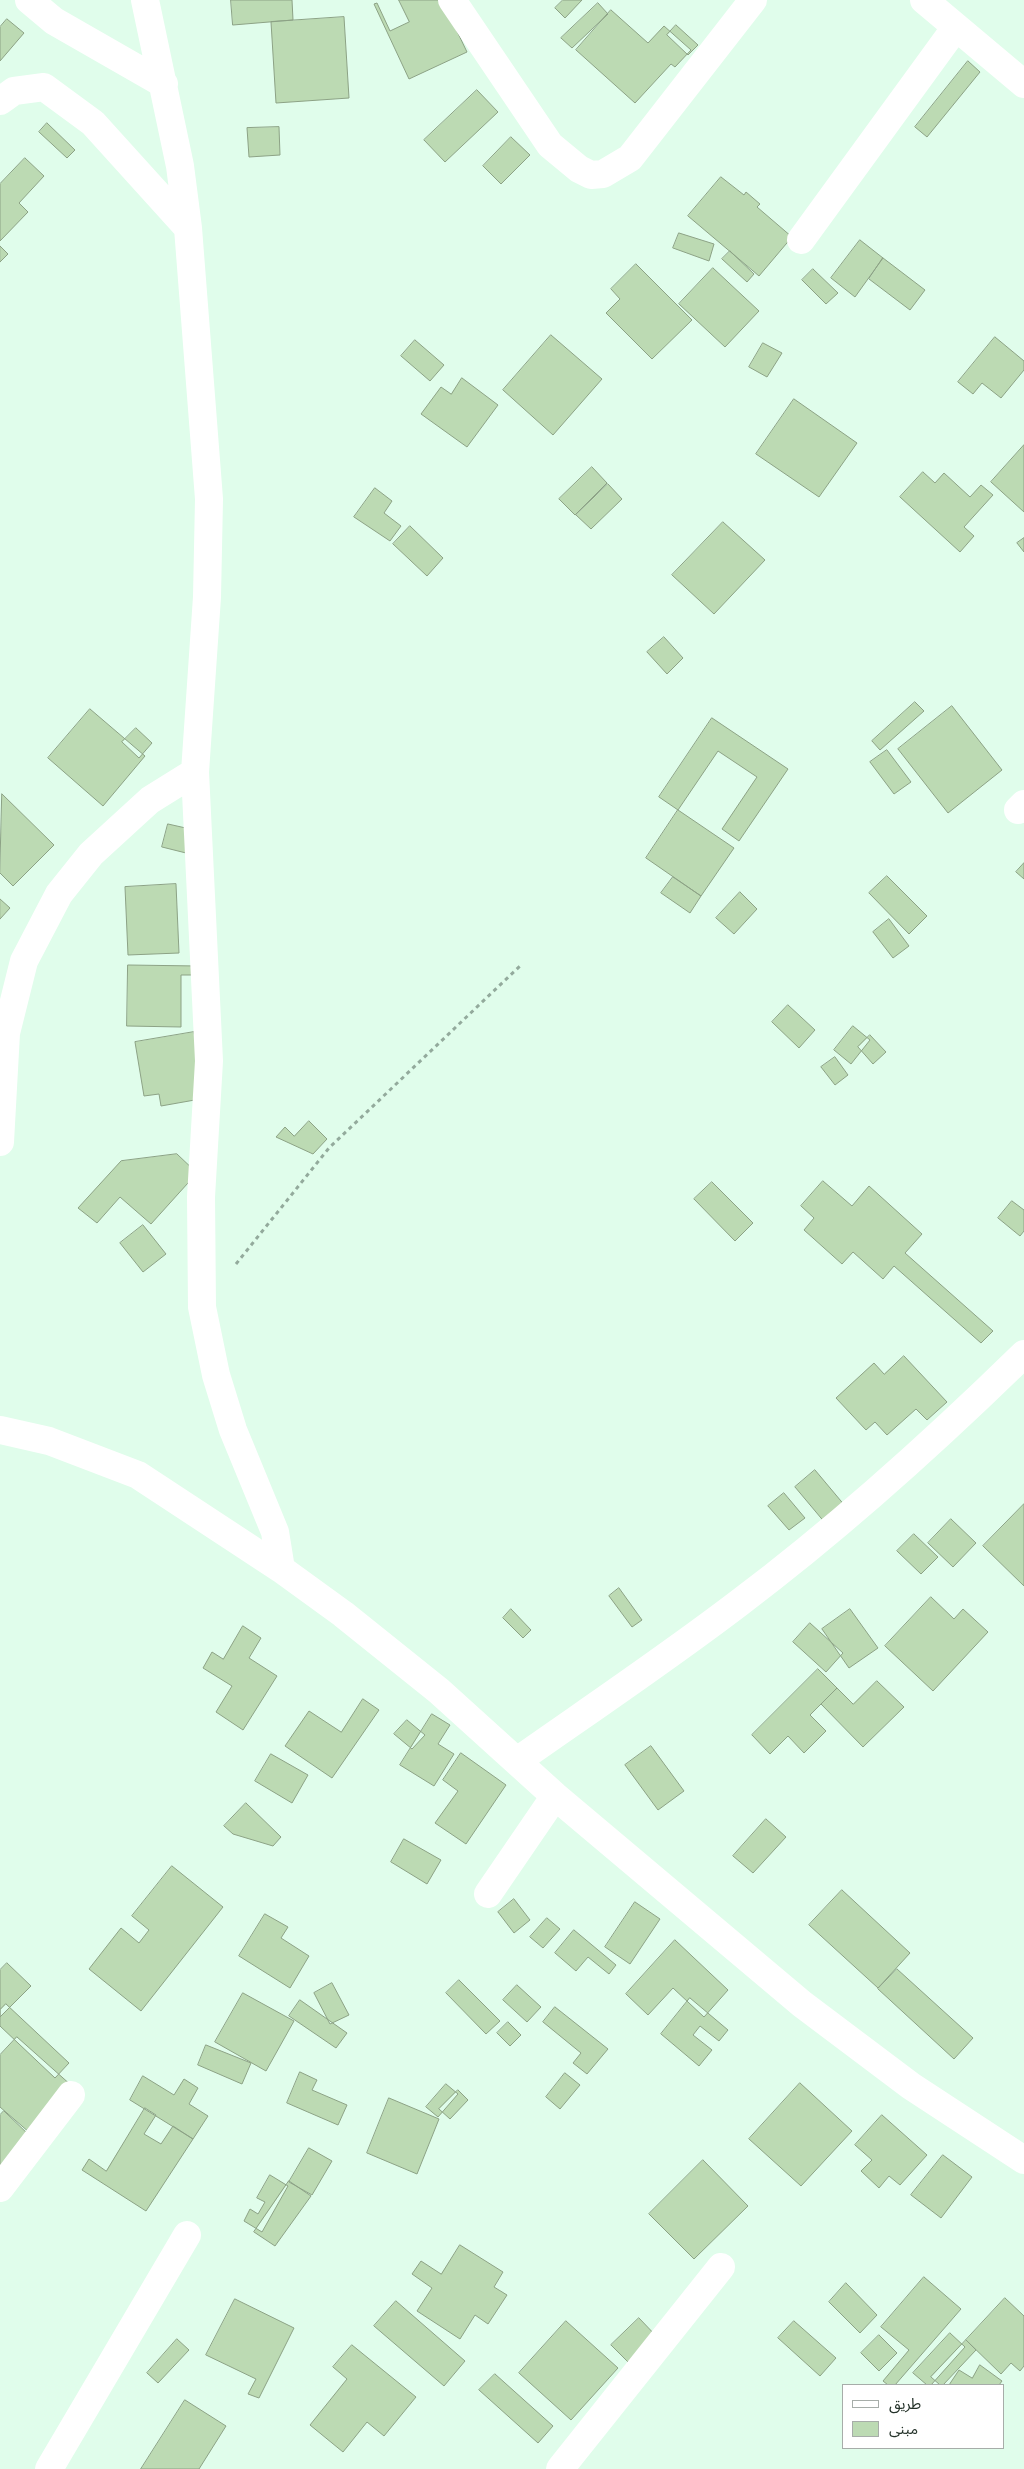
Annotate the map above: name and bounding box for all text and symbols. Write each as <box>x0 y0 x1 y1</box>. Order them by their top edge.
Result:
legend <box>842 2384 1004 2449</box>
text: طريق <box>889 2395 921 2413</box>
text: مبنى <box>889 2420 918 2438</box>

